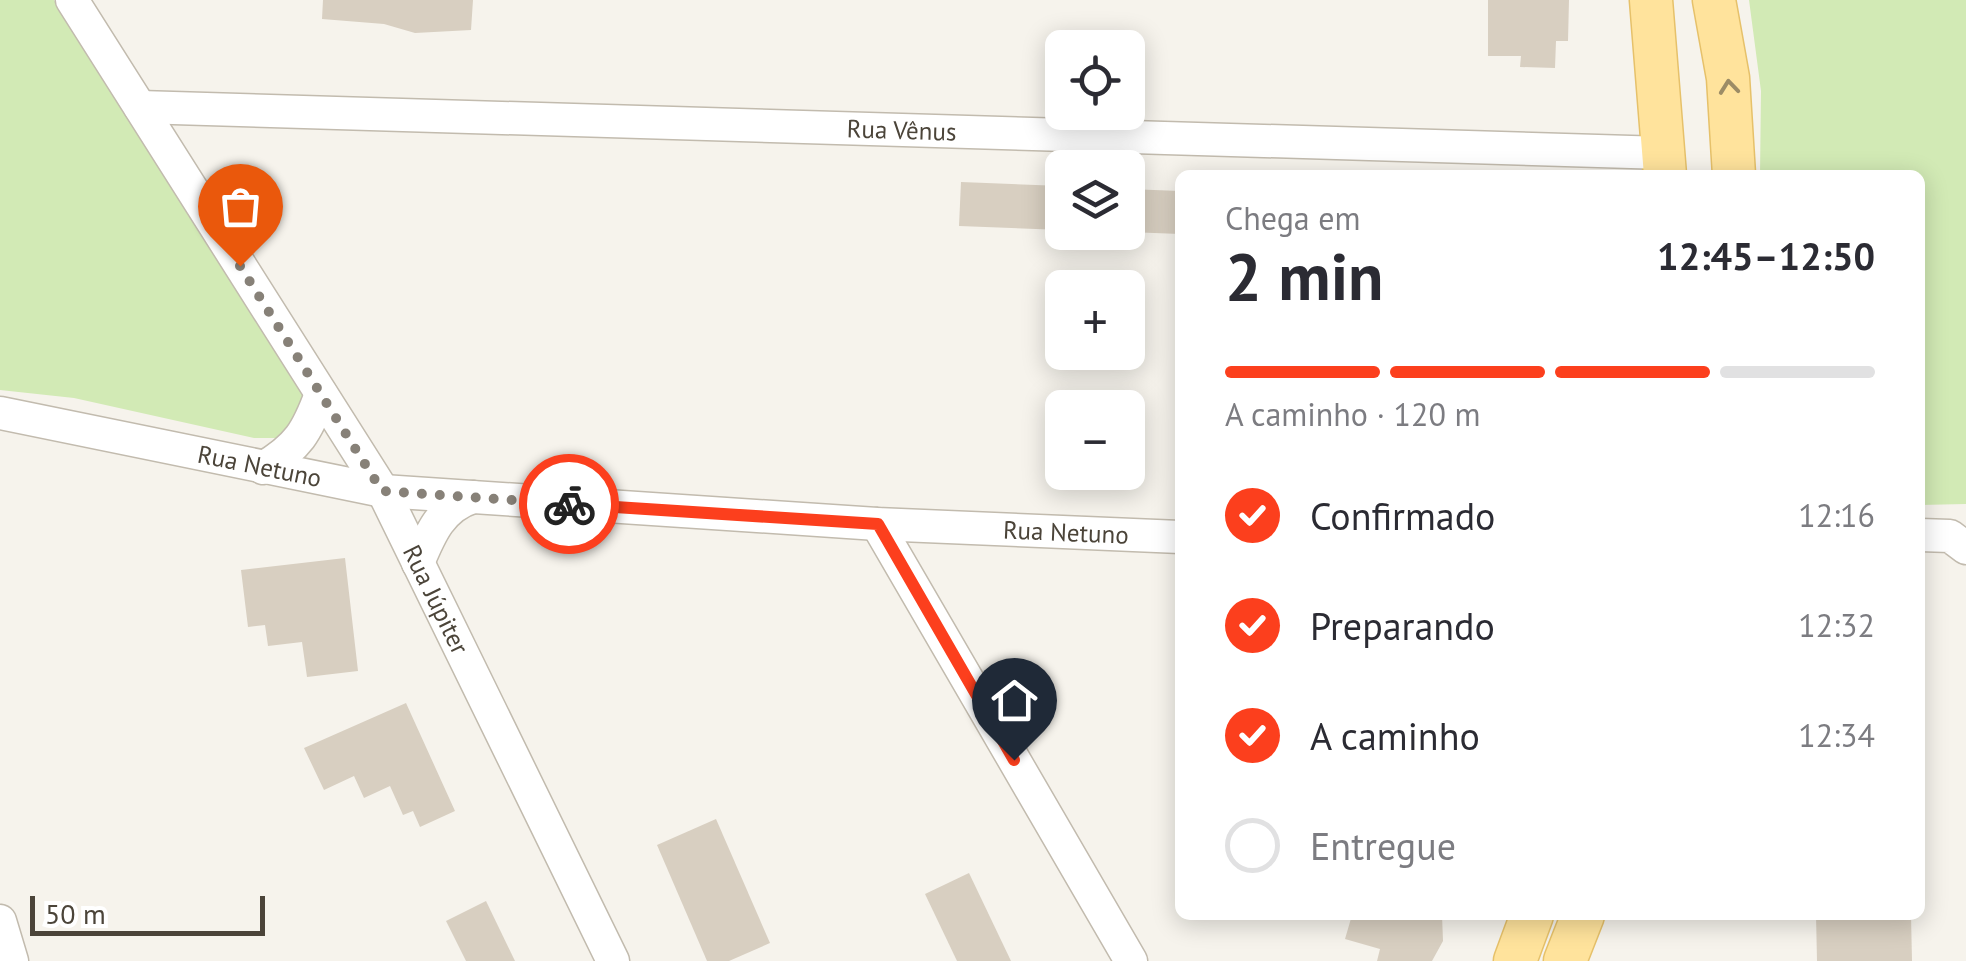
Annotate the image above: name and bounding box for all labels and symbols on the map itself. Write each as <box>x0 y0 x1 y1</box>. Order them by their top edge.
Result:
one-way arrow <box>1718 79 1740 95</box>
street label: Rua Vênus <box>846 112 957 148</box>
pin <box>198 164 283 267</box>
street label: Rua Netuno <box>195 438 325 494</box>
courier <box>519 454 619 554</box>
street label: Rua Netuno <box>1002 513 1129 551</box>
street label: Rua Júpiter <box>396 540 477 660</box>
pin <box>972 658 1057 761</box>
scale bar <box>30 891 265 936</box>

